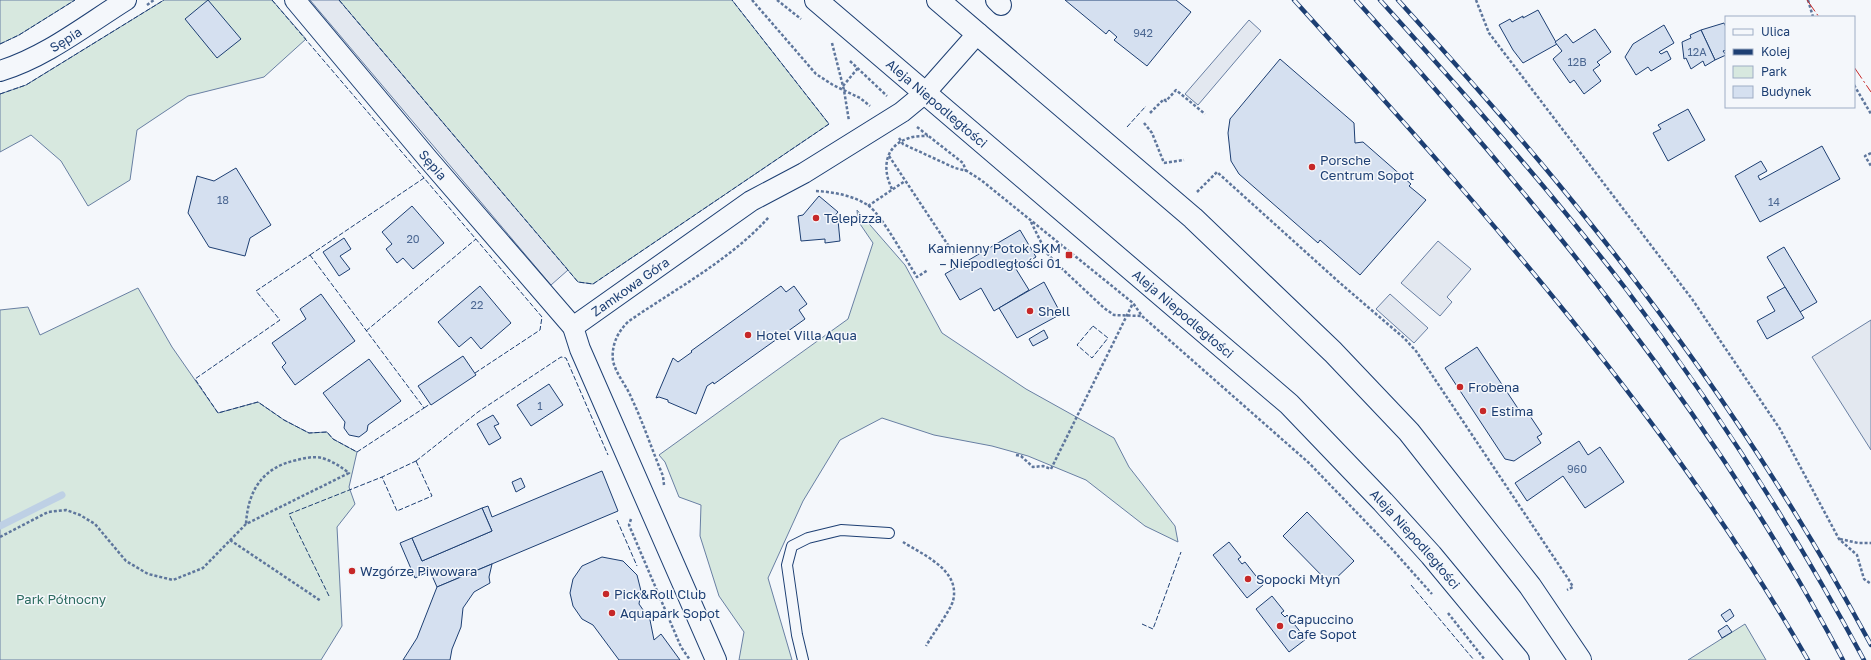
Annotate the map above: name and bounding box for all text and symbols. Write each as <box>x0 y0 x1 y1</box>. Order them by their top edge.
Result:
legend <box>1725 16 1855 108</box>
street label: Sępia <box>47 23 85 55</box>
text: Ulica <box>1761 24 1790 39</box>
house number: 942 <box>1133 26 1153 39</box>
text: Kolej <box>1761 44 1790 59</box>
house number: 12A <box>1687 45 1707 58</box>
house number: 12B <box>1567 55 1587 68</box>
street label: Aleja Niepodległości <box>883 56 991 151</box>
text: Park <box>1761 64 1787 79</box>
text: Budynek <box>1761 84 1812 99</box>
street label: Sępia <box>416 146 450 183</box>
place label: Porsche Centrum Sopot <box>1320 152 1414 183</box>
marker: Porsche Centrum Sopot <box>1307 162 1317 172</box>
house number: 18 <box>217 193 229 206</box>
house number: 14 <box>1768 195 1780 208</box>
place label: Telepizza <box>824 210 882 226</box>
marker: Telepizza <box>811 213 821 223</box>
house number: 20 <box>406 232 420 245</box>
place label: Kamienny Potok SKM – Niepodległości 01 <box>928 240 1061 271</box>
marker: Kamienny Potok SKM – Niepodległości 01 <box>1064 250 1074 260</box>
street label: Zamkowa Góra <box>588 254 672 320</box>
street label: Aleja Niepodległości <box>1129 266 1237 361</box>
house number: 22 <box>471 298 483 311</box>
place label: Shell <box>1038 303 1070 319</box>
marker: Shell <box>1025 306 1035 316</box>
place label: Hotel Villa Aqua <box>756 327 857 343</box>
marker: Hotel Villa Aqua <box>743 330 753 340</box>
place label: Frobena <box>1468 379 1519 395</box>
marker: Frobena <box>1455 382 1465 392</box>
house number: 1 <box>537 399 543 412</box>
place label: Estima <box>1491 403 1533 419</box>
marker: Estima <box>1478 406 1488 416</box>
house number: 960 <box>1567 462 1587 475</box>
street label: Aleja Niepodległości <box>1367 486 1464 592</box>
place label: Wzgórze Piwowara <box>360 563 477 579</box>
marker: Wzgórze Piwowara <box>347 566 357 576</box>
place label: Sopocki Młyn <box>1256 571 1340 587</box>
marker: Sopocki Młyn <box>1243 574 1253 584</box>
place label: Pick&Roll Club <box>614 586 706 602</box>
marker: Pick&Roll Club <box>601 589 611 599</box>
park label: Park Północny <box>16 591 107 607</box>
place label: Aquapark Sopot <box>620 605 720 621</box>
marker: Aquapark Sopot <box>607 608 617 618</box>
place label: Capuccino Cafe Sopot <box>1288 611 1357 642</box>
marker: Capuccino Cafe Sopot <box>1275 621 1285 631</box>

